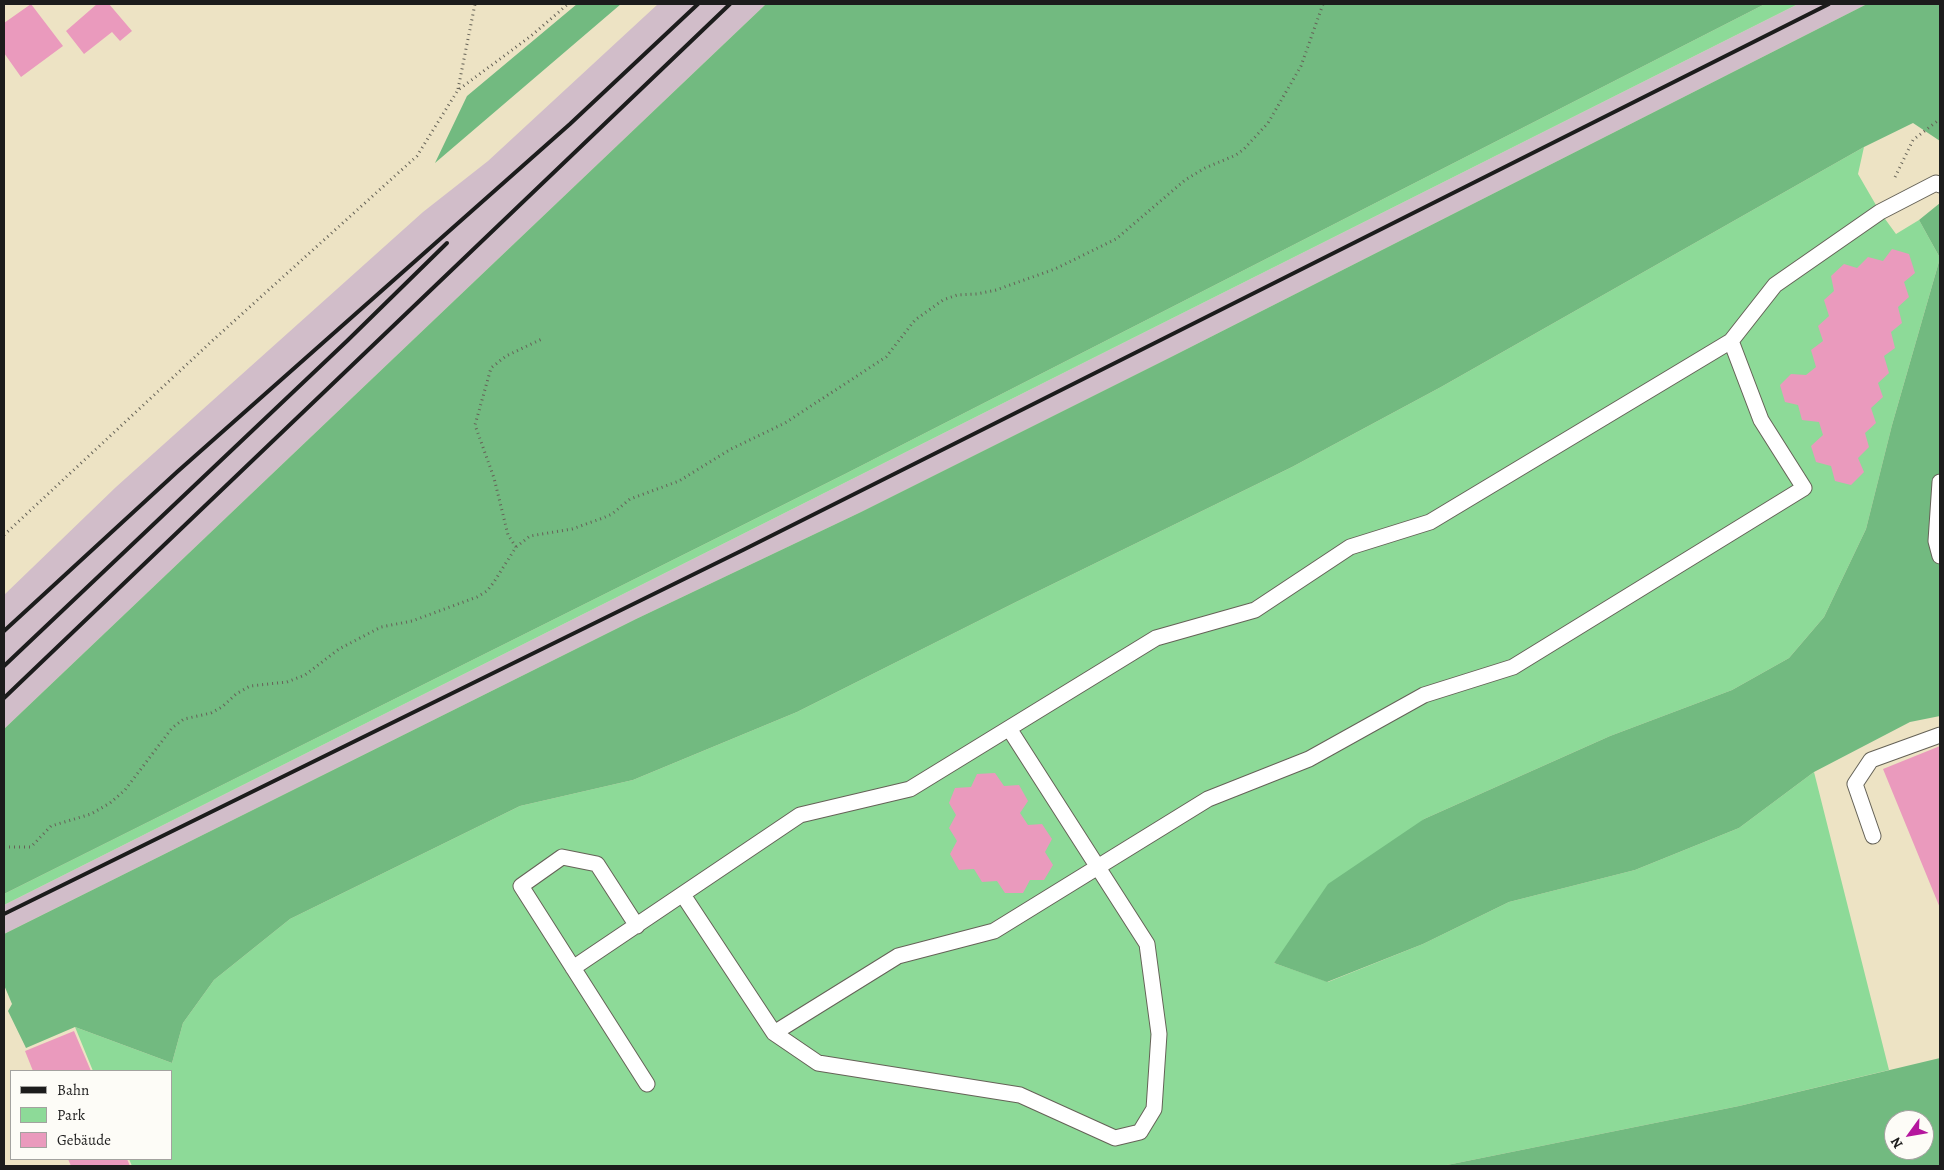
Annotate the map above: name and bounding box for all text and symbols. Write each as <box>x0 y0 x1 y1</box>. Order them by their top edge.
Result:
legend <box>10 1070 172 1160</box>
text: Bahn <box>57 1080 89 1100</box>
text: Park <box>57 1105 85 1125</box>
north arrow <box>1884 1110 1934 1160</box>
text: Gebäude <box>57 1130 111 1150</box>
text: N <box>1886 1133 1907 1152</box>

